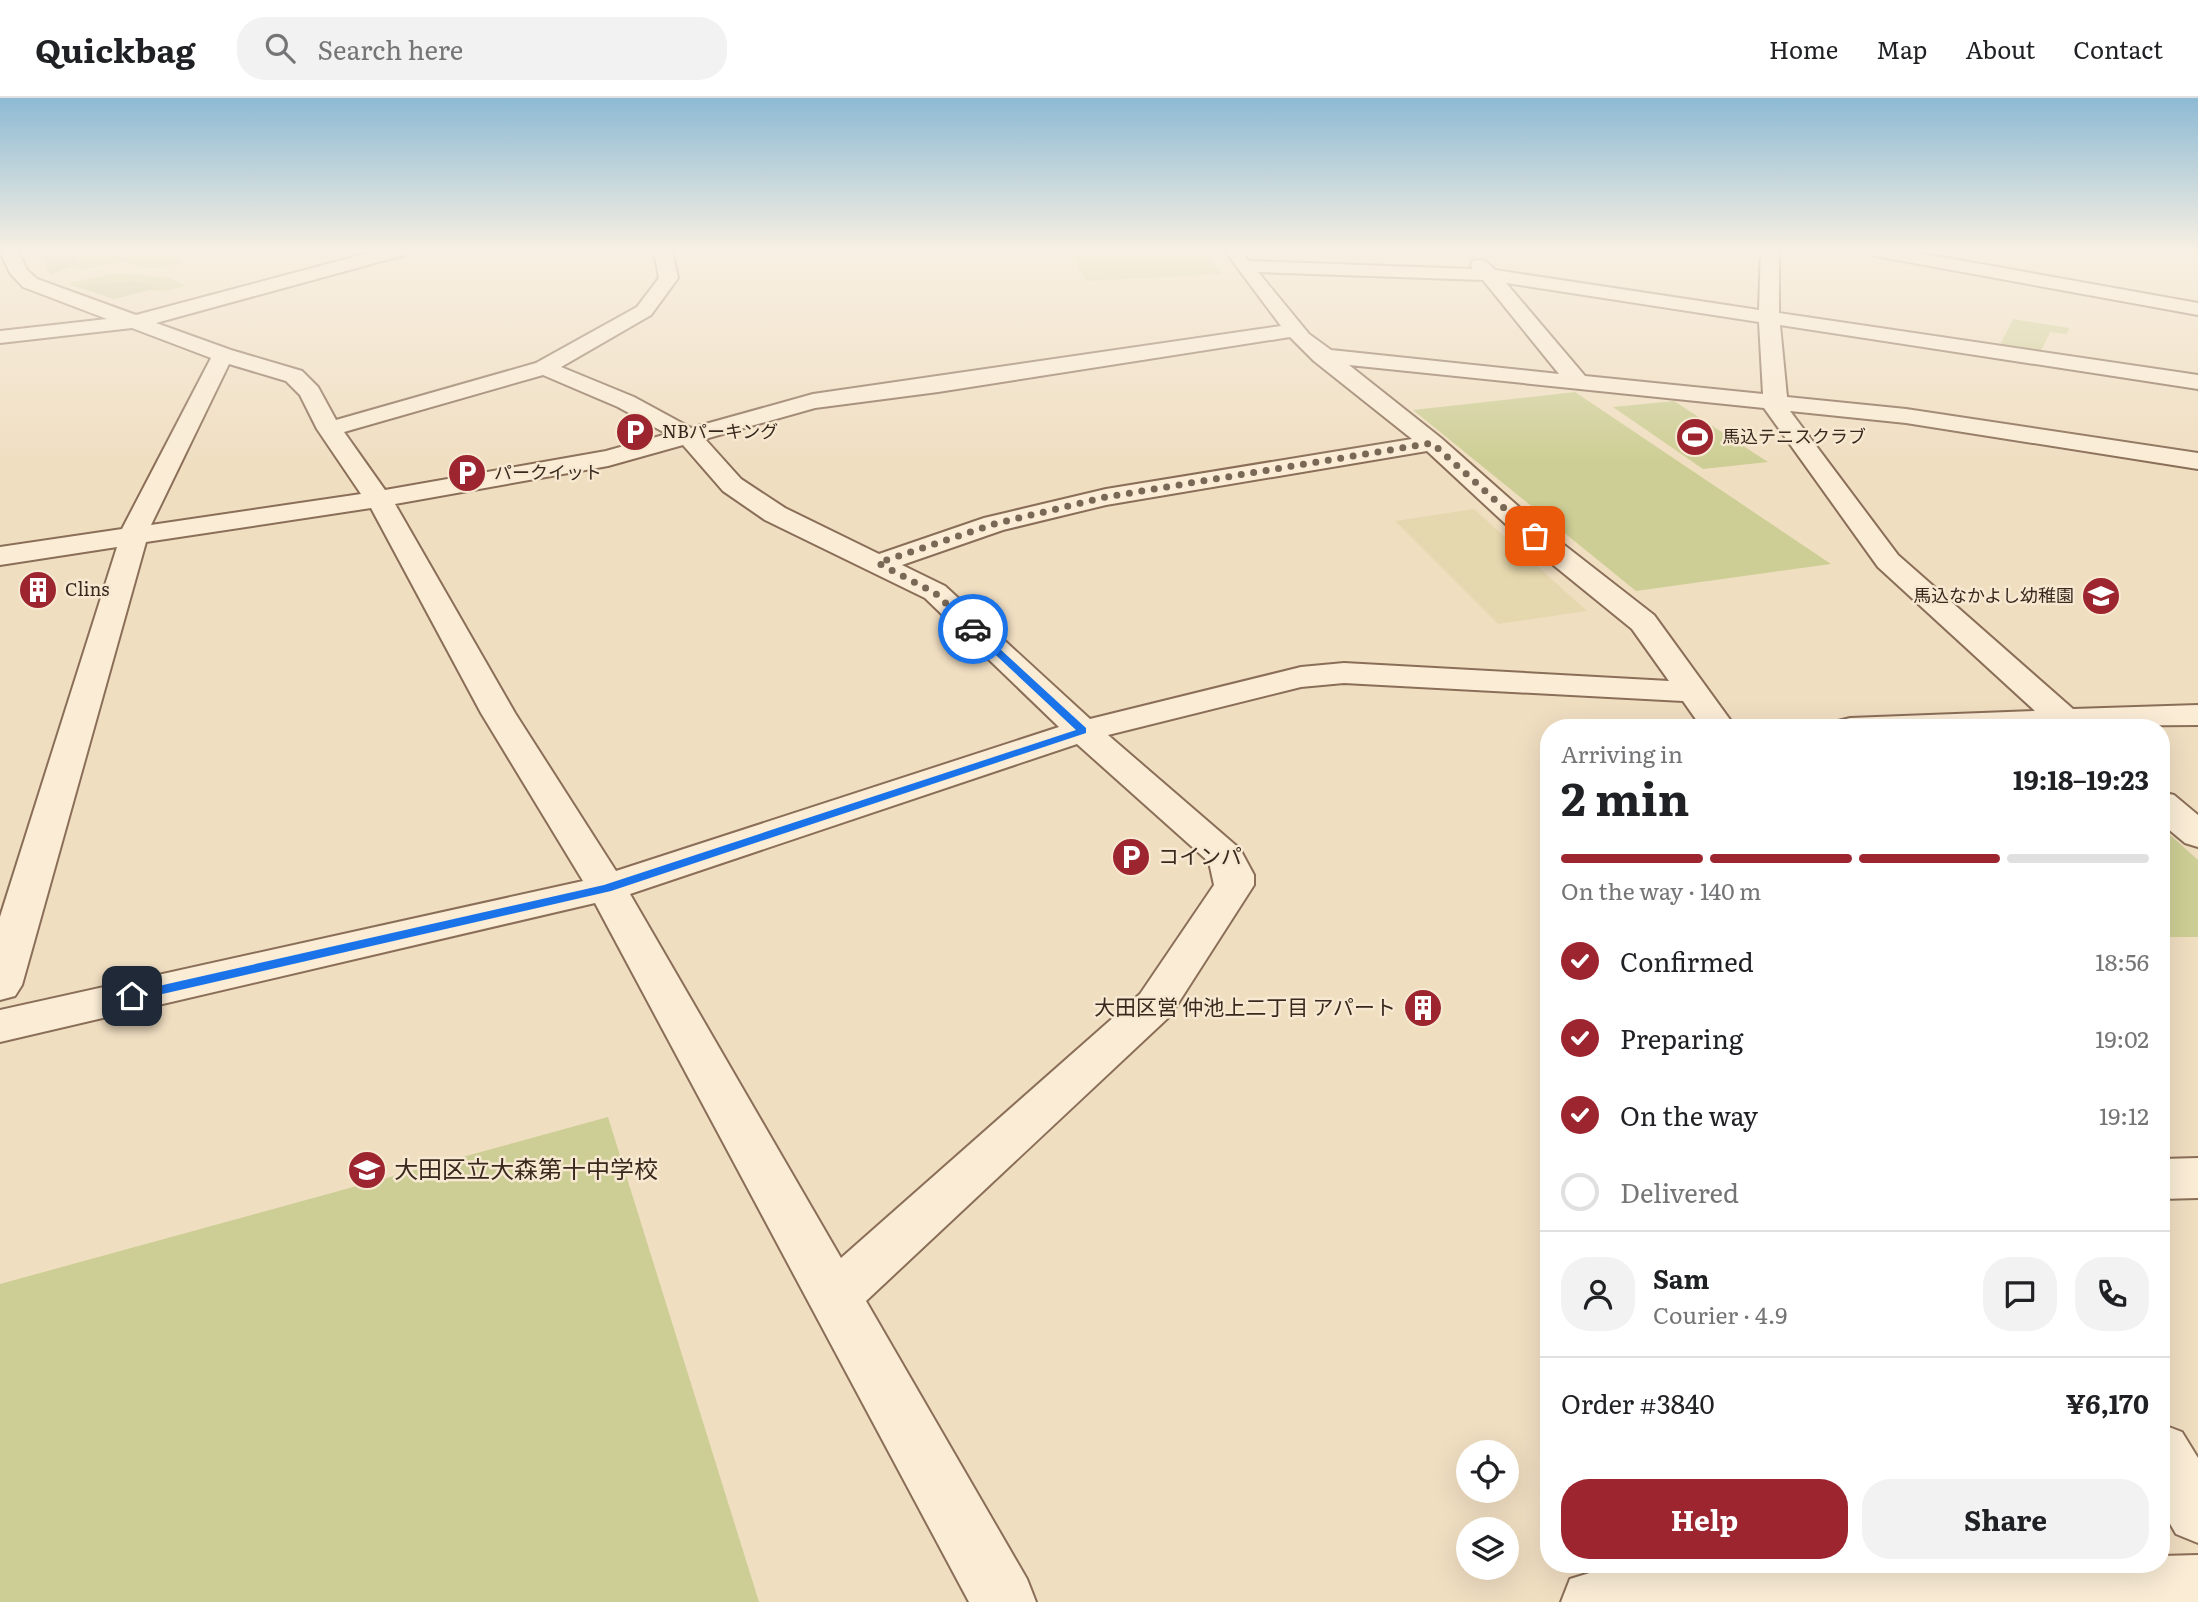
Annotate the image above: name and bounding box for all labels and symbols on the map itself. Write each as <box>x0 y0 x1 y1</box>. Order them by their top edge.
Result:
parking icon: NBパーキング <box>614 411 656 453</box>
sports icon: 馬込テニスクラブ <box>1674 416 1716 458</box>
place label: NBパーキング <box>662 417 778 444</box>
place label: 馬込テニスクラブ <box>1722 422 1866 449</box>
parking icon: パークイット <box>446 452 488 494</box>
place label: パークイット <box>494 458 602 485</box>
pin <box>1505 506 1565 566</box>
building icon: Clins <box>17 569 59 611</box>
place label: Clins <box>65 575 109 602</box>
school or university icon: 馬込なかよし幼稚園 <box>2080 575 2122 617</box>
place label: 馬込なかよし幼稚園 <box>1913 581 2074 608</box>
courier <box>938 594 1008 664</box>
parking icon: コインパ <box>1110 836 1152 878</box>
place label: コインパ <box>1158 839 1242 870</box>
pin <box>102 966 162 1026</box>
building icon: 大田区営 仲池上二丁目 アパート <box>1402 987 1444 1029</box>
place label: 大田区営 仲池上二丁目 アパート <box>1094 990 1396 1021</box>
school or university icon: 大田区立大森第十中学校 <box>346 1149 388 1191</box>
place label: 大田区立大森第十中学校 <box>394 1150 658 1185</box>

